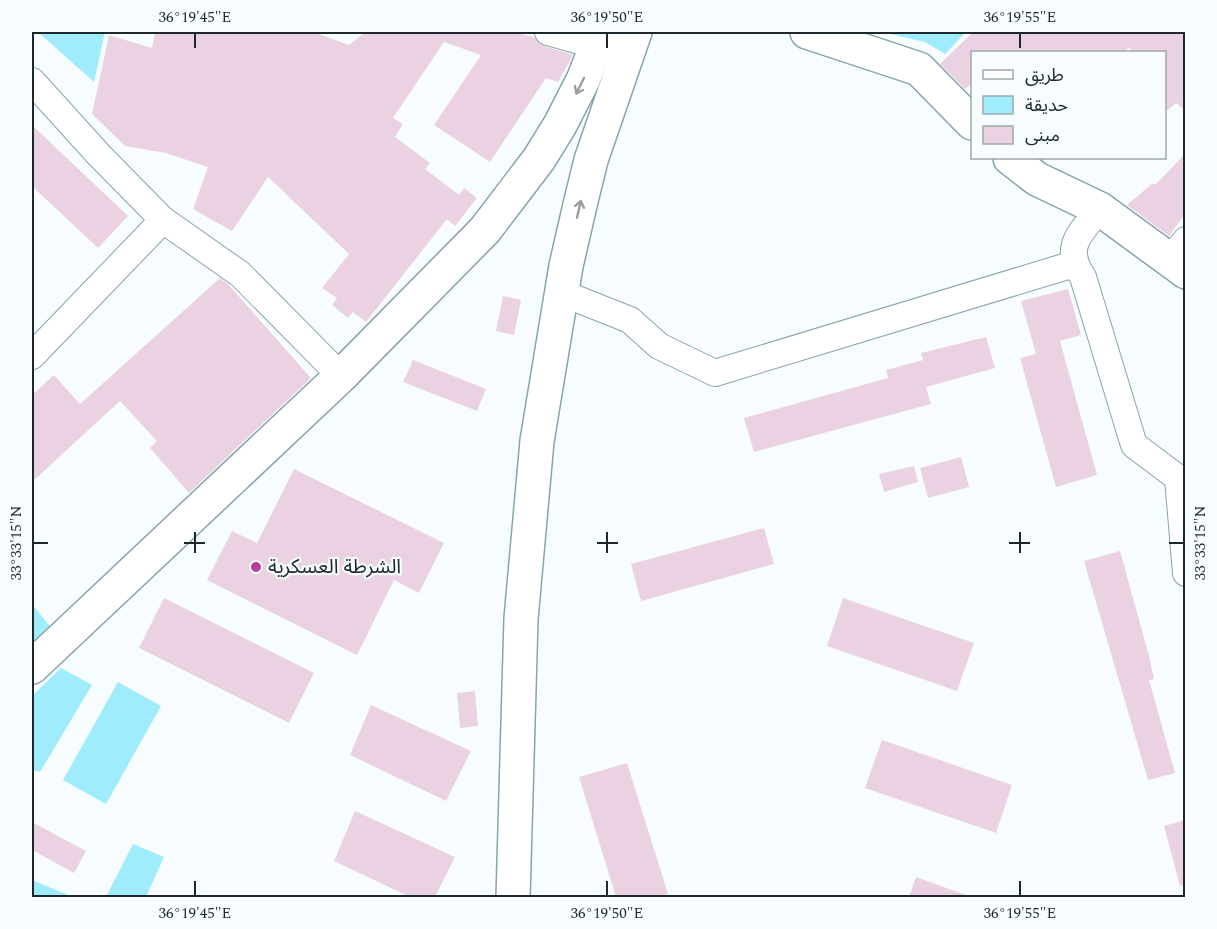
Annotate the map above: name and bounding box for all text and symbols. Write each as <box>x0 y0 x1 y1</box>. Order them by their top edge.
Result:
text: 36°19'45"E <box>159 6 231 29</box>
text: 36°19'50"E <box>571 6 643 29</box>
text: 36°19'55"E <box>984 6 1056 29</box>
legend <box>971 51 1166 159</box>
text: طريق <box>1025 62 1064 89</box>
one-way arrow <box>574 76 585 94</box>
text: حديقة <box>1025 92 1068 119</box>
text: مبنى <box>1025 122 1060 149</box>
one-way arrow <box>573 200 585 219</box>
text: 33°33'15"N <box>5 505 28 581</box>
text: 33°33'15"N <box>1189 505 1212 581</box>
place label: الشرطة العسكرية <box>268 552 401 582</box>
marker: الشرطة العسكرية <box>249 560 263 574</box>
text: 36°19'45"E <box>159 902 231 925</box>
text: 36°19'50"E <box>571 902 643 925</box>
text: 36°19'55"E <box>984 902 1056 925</box>

